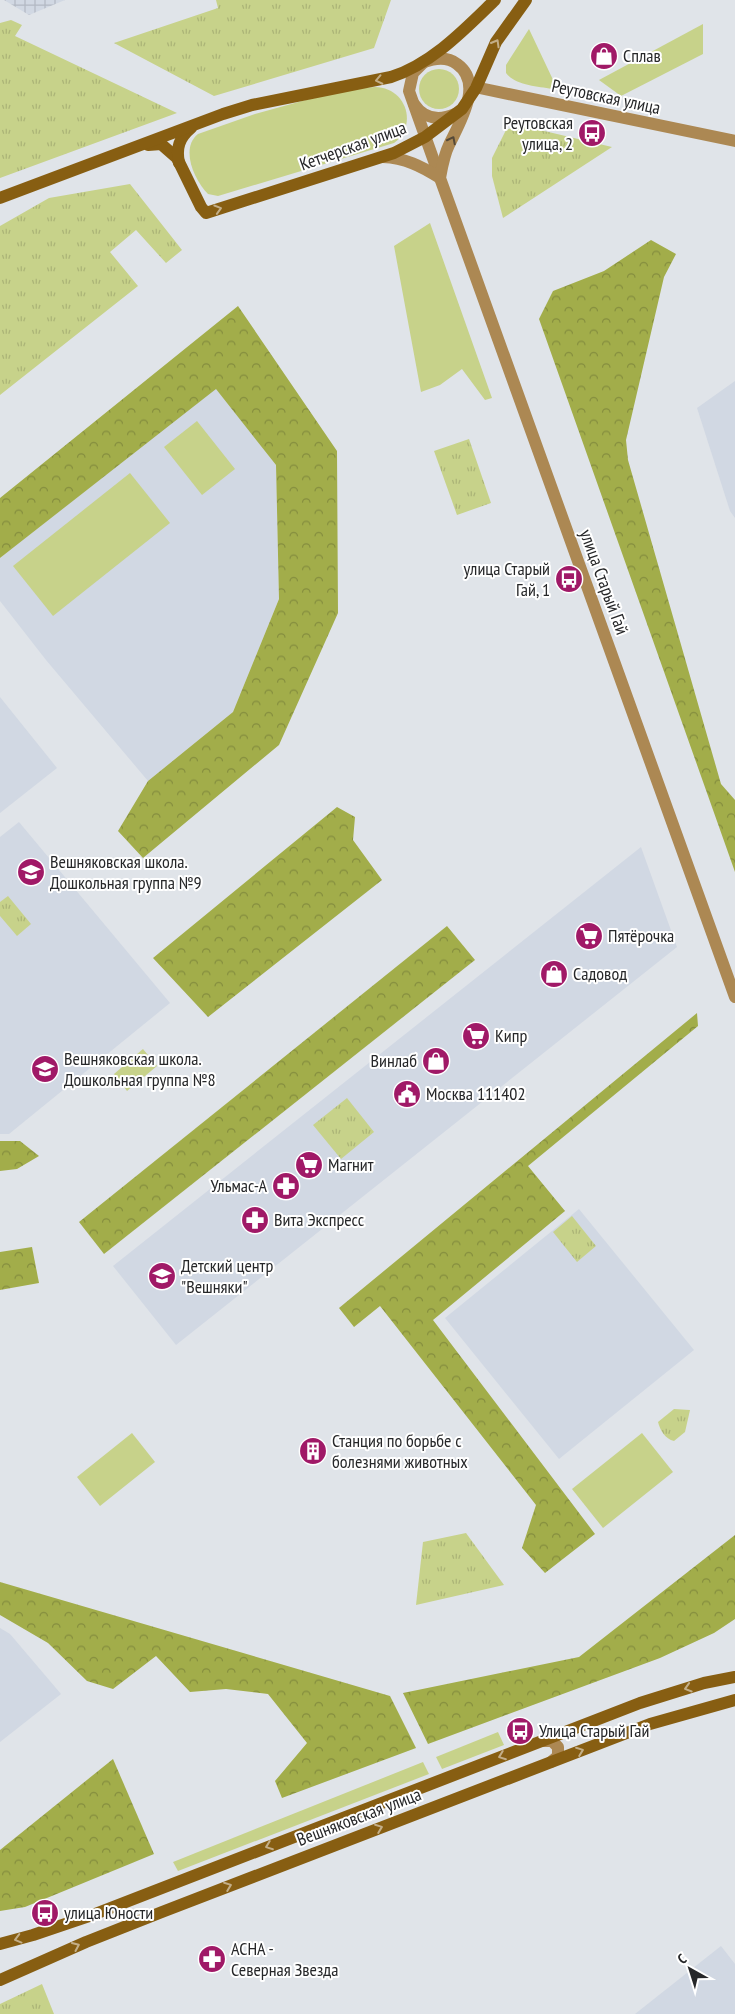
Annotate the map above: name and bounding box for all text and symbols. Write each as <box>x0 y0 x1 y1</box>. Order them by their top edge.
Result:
one-way arrow <box>489 39 499 48</box>
shop icon: Сплав <box>589 41 619 71</box>
place label: Сплав <box>623 44 661 67</box>
one-way arrow <box>375 74 384 84</box>
street label: Реутовская улица <box>550 74 662 119</box>
place label: Реутовская улица, 2 <box>503 111 573 155</box>
street label: Кетчерская улица <box>296 116 409 175</box>
bus stop icon: Реутовская улица, 2 <box>577 118 607 148</box>
one-way arrow <box>446 136 456 145</box>
one-way arrow <box>213 205 221 215</box>
street label: улица Старый Гай <box>575 526 634 638</box>
place label: улица Старый Гай, 1 <box>464 557 550 601</box>
bus stop icon: улица Старый Гай, 1 <box>554 564 584 594</box>
place label: Вешняковская школа. Дошкольная группа №9 <box>50 850 202 894</box>
school or university icon: Вешняковская школа. Дошкольная группа №9 <box>16 857 46 887</box>
supermarket icon: Пятёрочка <box>574 921 604 951</box>
place label: Пятёрочка <box>608 924 674 947</box>
shop icon: Садовод <box>539 959 569 989</box>
place label: Садовод <box>573 962 627 985</box>
supermarket icon: Кипр <box>461 1021 491 1051</box>
place label: Кипр <box>495 1024 528 1047</box>
shop icon: Винлаб <box>421 1046 451 1076</box>
place label: Вешняковская школа. Дошкольная группа №8 <box>64 1047 216 1091</box>
place label: Винлаб <box>371 1049 417 1072</box>
school or university icon: Вешняковская школа. Дошкольная группа №8 <box>30 1054 60 1084</box>
public building icon: Москва 111402 <box>392 1079 422 1109</box>
place label: Москва 111402 <box>426 1082 526 1105</box>
supermarket icon: Магнит <box>294 1150 324 1180</box>
place label: Магнит <box>328 1153 374 1176</box>
pharmacy icon: Ульмас-А <box>271 1171 301 1201</box>
place label: Ульмас-А <box>211 1174 267 1197</box>
pharmacy icon: Вита Экспресс <box>240 1205 270 1235</box>
place label: Вита Экспресс <box>274 1208 365 1231</box>
place label: Детский центр "Вешняки" <box>181 1254 273 1298</box>
school or university icon: Детский центр "Вешняки" <box>147 1261 177 1291</box>
place label: Станция по борьбе с болезнями животных <box>332 1429 468 1473</box>
building icon: Станция по борьбе с болезнями животных <box>298 1436 328 1466</box>
one-way arrow <box>684 1683 692 1693</box>
bus stop icon: Улица Старый Гай <box>505 1716 535 1746</box>
place label: Улица Старый Гай <box>539 1719 649 1742</box>
one-way arrow <box>575 1747 584 1757</box>
one-way arrow <box>499 1750 507 1760</box>
street label: Вешняковская улица <box>293 1782 424 1851</box>
one-way arrow <box>374 1824 383 1834</box>
one-way arrow <box>265 1840 274 1850</box>
one-way arrow <box>223 1882 231 1892</box>
bus stop icon: улица Юности <box>30 1898 60 1928</box>
place label: улица Юности <box>64 1901 153 1924</box>
one-way arrow <box>14 1933 23 1944</box>
place label: АСНА - Северная Звезда <box>231 1937 338 1981</box>
one-way arrow <box>71 1943 80 1953</box>
pharmacy icon: АСНА - Северная Звезда <box>197 1944 227 1974</box>
north arrow <box>665 1944 715 1994</box>
text: С <box>674 1950 690 1968</box>

